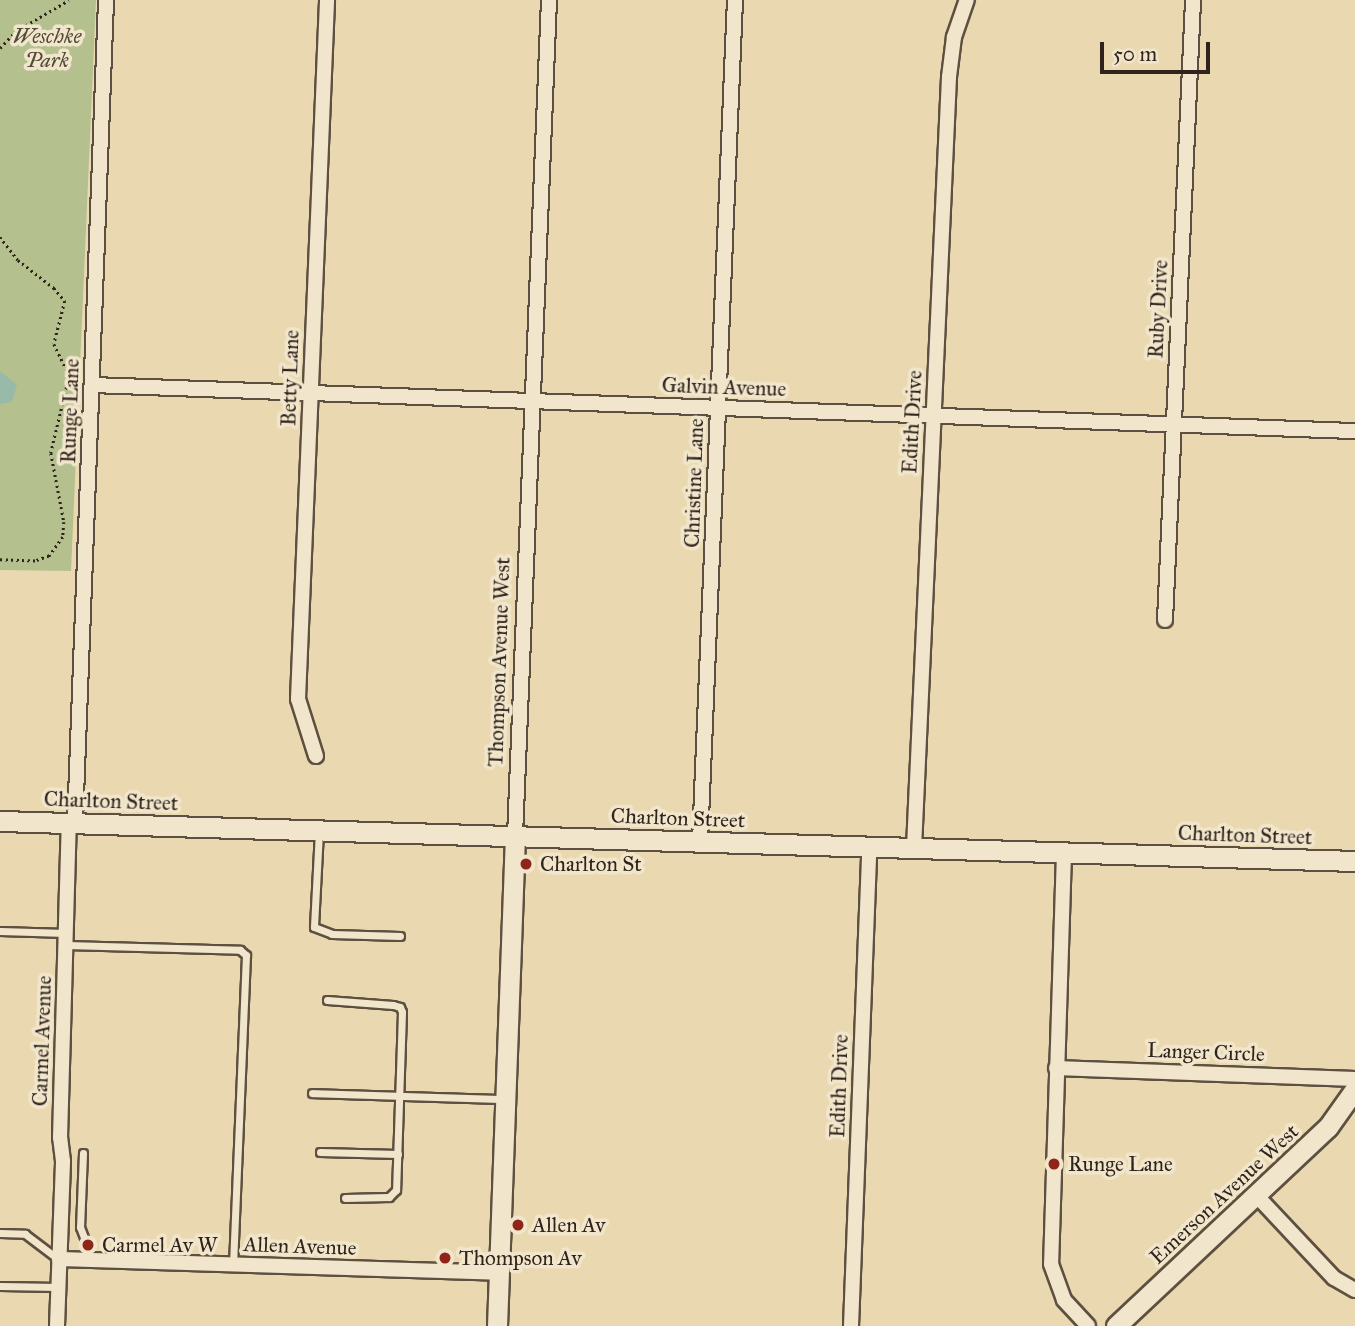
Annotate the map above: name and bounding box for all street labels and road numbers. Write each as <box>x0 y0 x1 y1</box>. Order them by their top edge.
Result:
street label: Ruby Drive <box>1143 259 1173 359</box>
street label: Betty Lane <box>276 329 304 427</box>
street label: Runge Lane <box>56 358 84 464</box>
street label: Edith Drive <box>897 370 927 474</box>
street label: Galvin Avenue <box>661 372 787 402</box>
street label: Christine Lane <box>679 418 709 548</box>
street label: Thompson Avenue West <box>483 557 515 767</box>
street label: Charlton Street <box>43 786 179 816</box>
street label: Charlton Street <box>610 803 746 833</box>
street label: Charlton Street <box>1177 820 1313 850</box>
street label: Carmel Avenue <box>27 975 57 1107</box>
street label: Edith Drive <box>825 1034 853 1138</box>
street label: Langer Circle <box>1147 1037 1265 1067</box>
street label: Emerson Avenue West <box>1144 1119 1304 1269</box>
street label: Allen Avenue <box>243 1231 357 1261</box>

